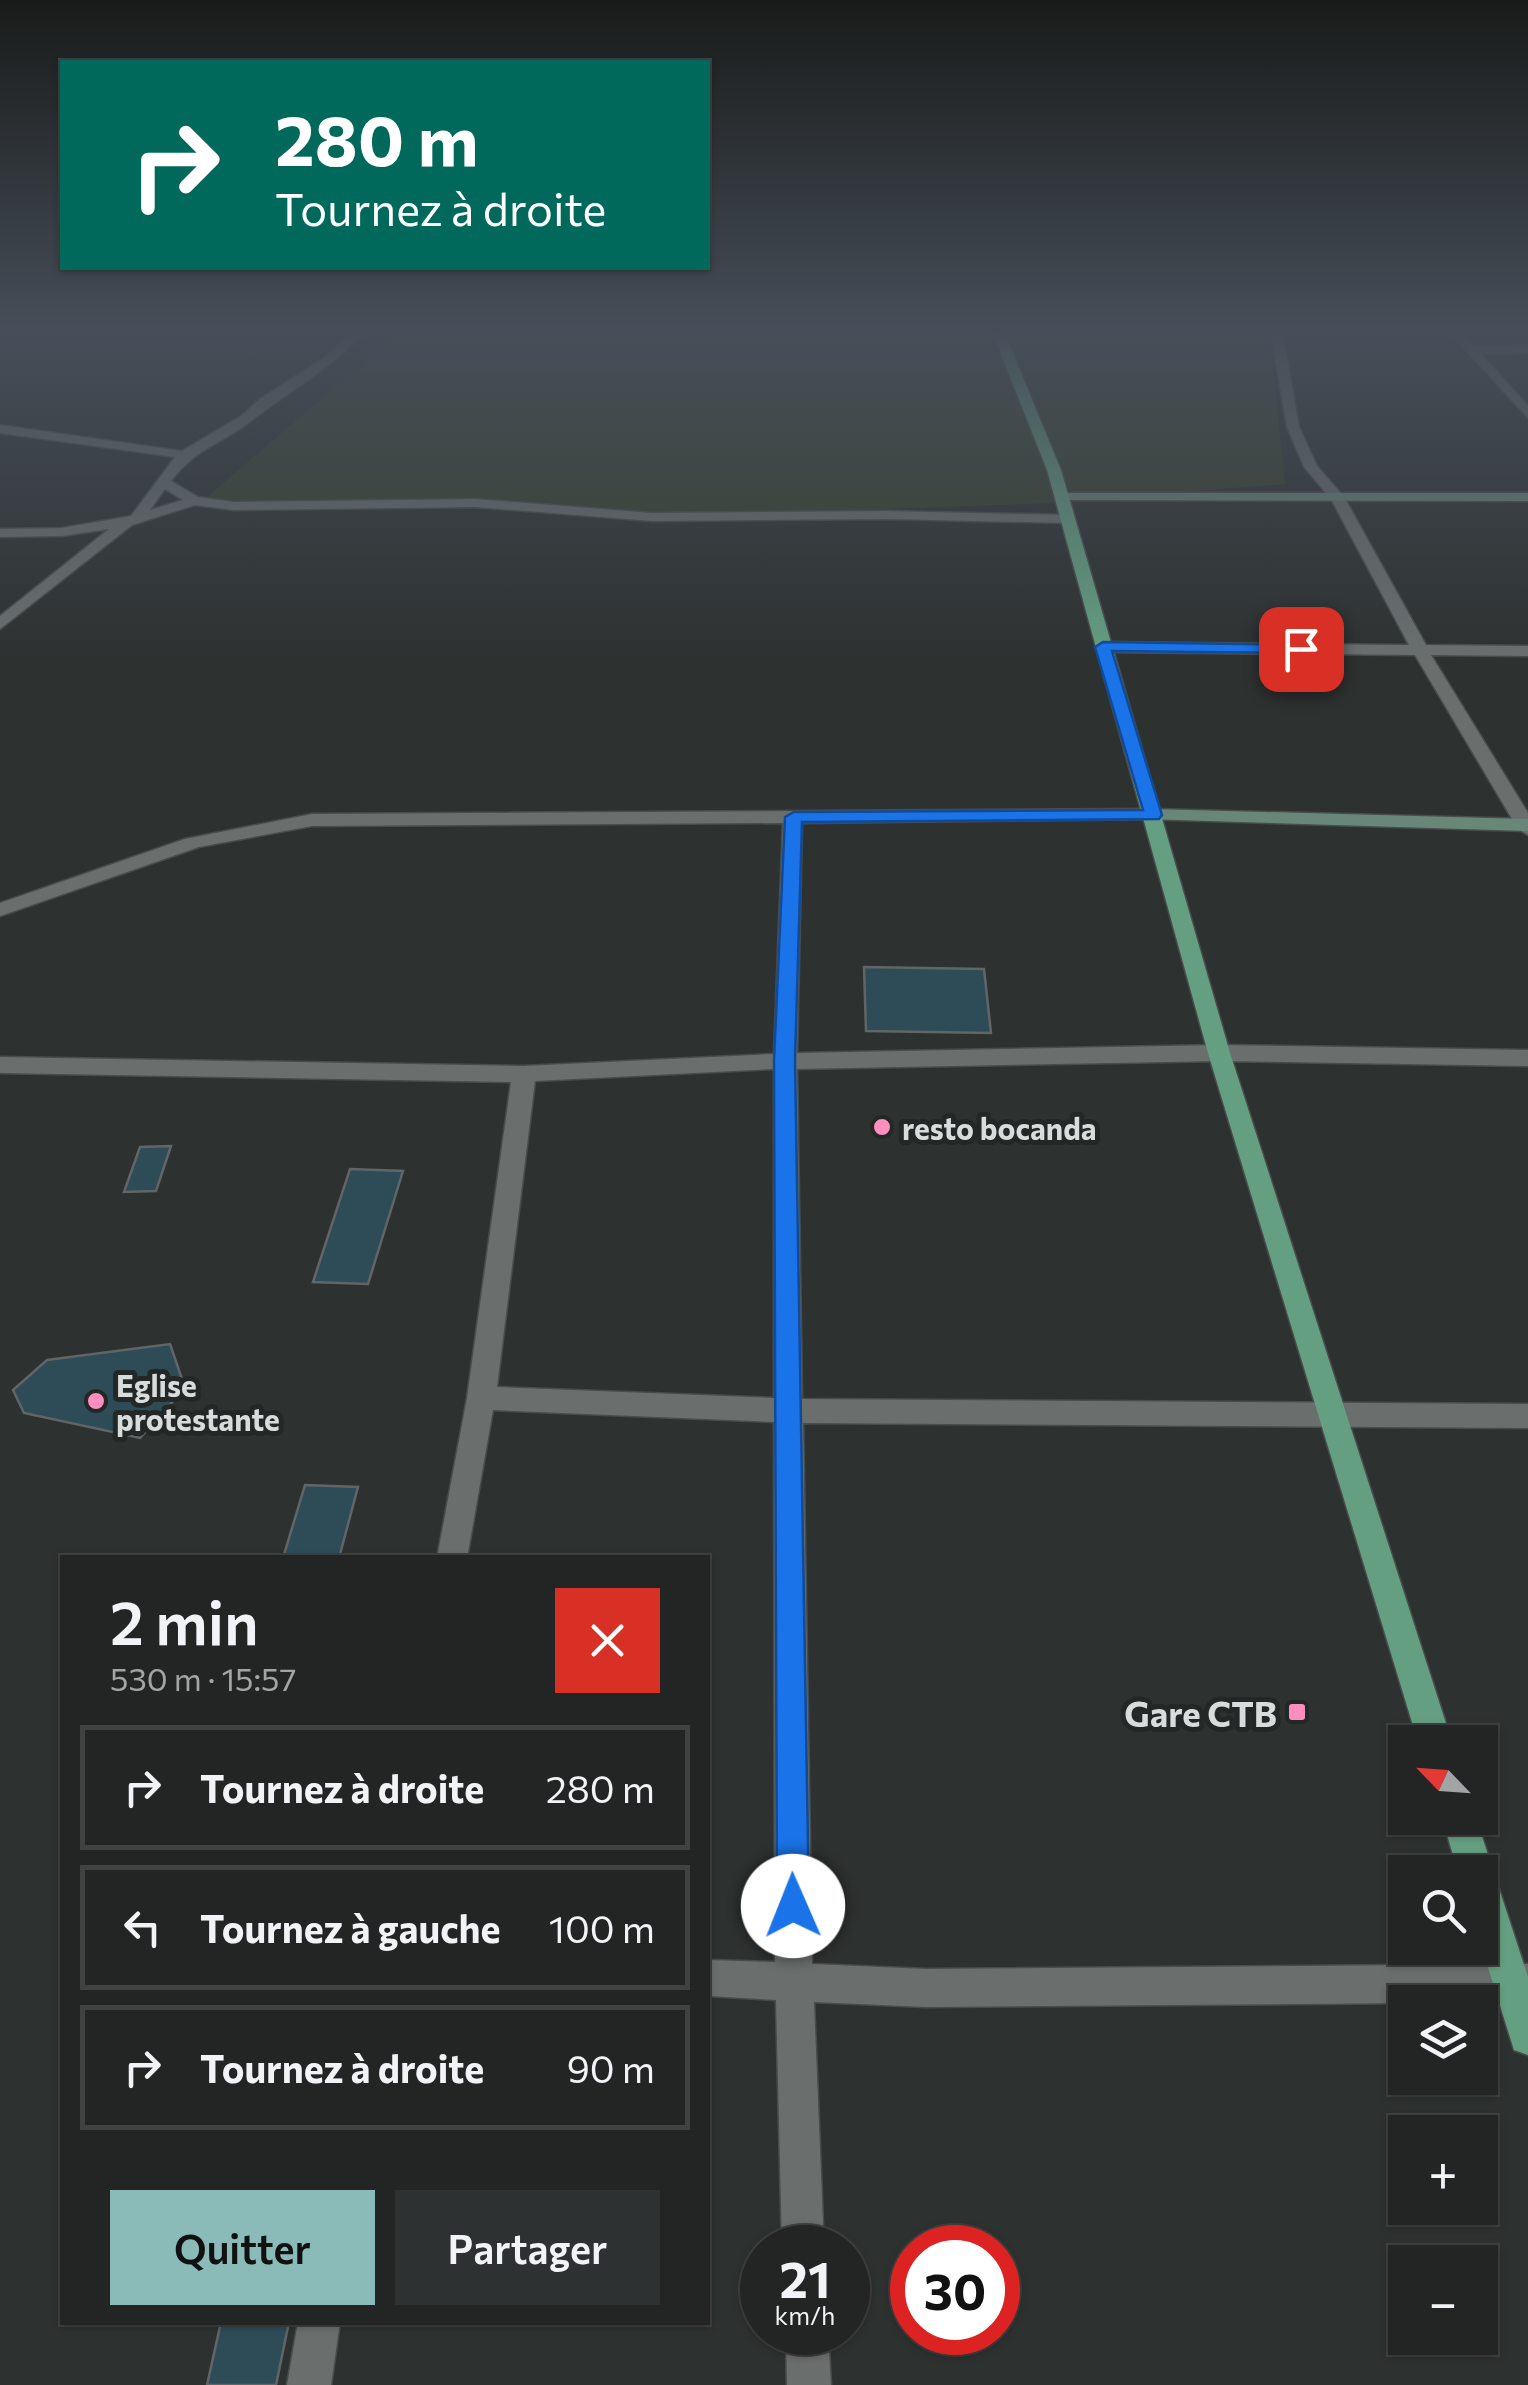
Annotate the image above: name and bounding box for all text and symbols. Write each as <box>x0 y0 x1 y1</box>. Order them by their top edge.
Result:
text: 280 m <box>275 95 479 180</box>
icon: right <box>110 100 240 230</box>
text: Tournez à droite <box>275 180 606 235</box>
pin <box>1259 607 1344 692</box>
icon: arrive <box>1274 622 1329 677</box>
place label: resto bocanda <box>902 1109 1097 1146</box>
marker: resto bocanda <box>871 1116 893 1138</box>
place label: Eglise protestante <box>116 1366 280 1437</box>
marker: Eglise protestante <box>85 1390 107 1412</box>
text: 2 min <box>110 1584 259 1657</box>
button: close <box>555 1588 660 1693</box>
text: 530 m · 15:57 <box>110 1658 296 1698</box>
place label: Gare CTB <box>1124 1691 1277 1734</box>
marker: Gare CTB <box>1286 1701 1308 1723</box>
north arrow <box>1388 1725 1498 1835</box>
map controls <box>1388 1725 1498 2355</box>
icon: right <box>115 1760 170 1815</box>
text: Tournez à droite <box>200 1764 484 1811</box>
text: 280 m <box>546 1764 655 1811</box>
position arrow <box>741 1854 845 1958</box>
button: search <box>1388 1855 1498 1965</box>
icon: left <box>115 1900 170 1955</box>
text: Tournez à gauche <box>200 1904 501 1951</box>
text: 100 m <box>549 1904 655 1951</box>
button: layers <box>1388 1985 1498 2095</box>
icon: right <box>115 2040 170 2095</box>
text: Tournez à droite <box>200 2044 484 2091</box>
text: 90 m <box>567 2044 655 2091</box>
button: + <box>1388 2115 1498 2225</box>
button: Quitter <box>110 2190 375 2305</box>
button: Partager <box>395 2190 660 2305</box>
speed limit sign: 30 <box>890 2225 1020 2355</box>
button: − <box>1388 2245 1498 2355</box>
text: 21 <box>779 2247 831 2308</box>
text: km/h <box>775 2300 835 2330</box>

